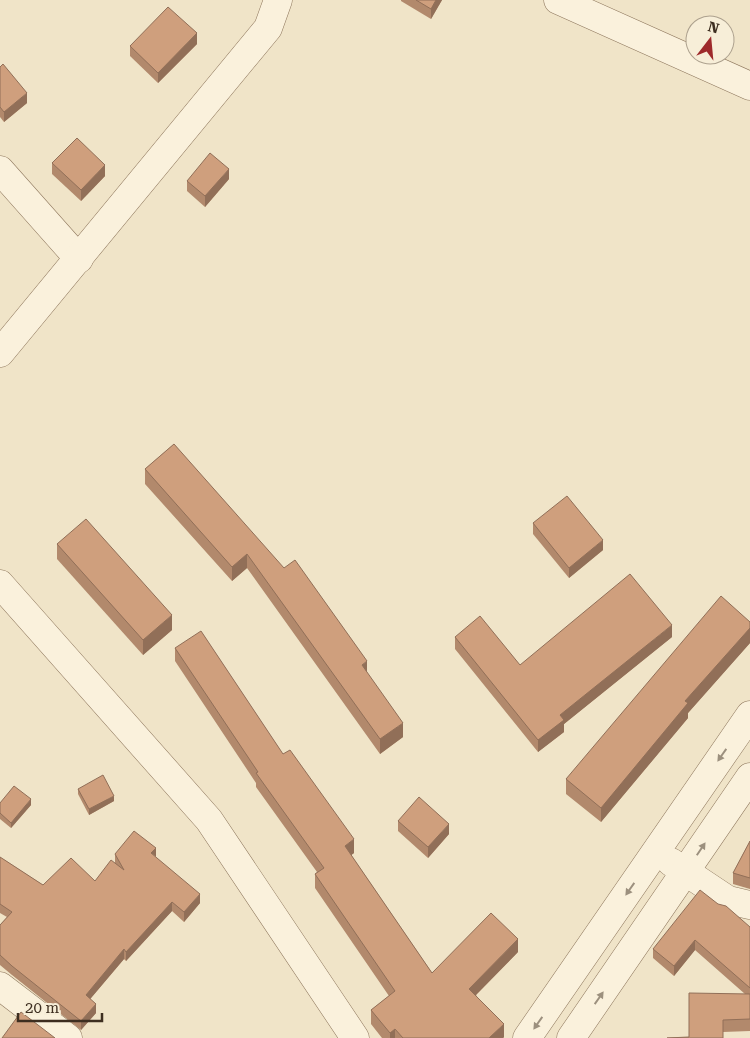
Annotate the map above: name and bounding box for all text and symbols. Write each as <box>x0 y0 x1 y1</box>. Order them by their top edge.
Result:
north arrow <box>685 15 735 65</box>
text: N <box>706 18 721 37</box>
one-way arrow <box>717 748 727 762</box>
one-way arrow <box>696 843 706 856</box>
one-way arrow <box>625 882 635 896</box>
scale bar <box>18 990 101 1022</box>
one-way arrow <box>594 991 604 1005</box>
text: 20 m <box>25 999 60 1017</box>
one-way arrow <box>533 1016 543 1029</box>

